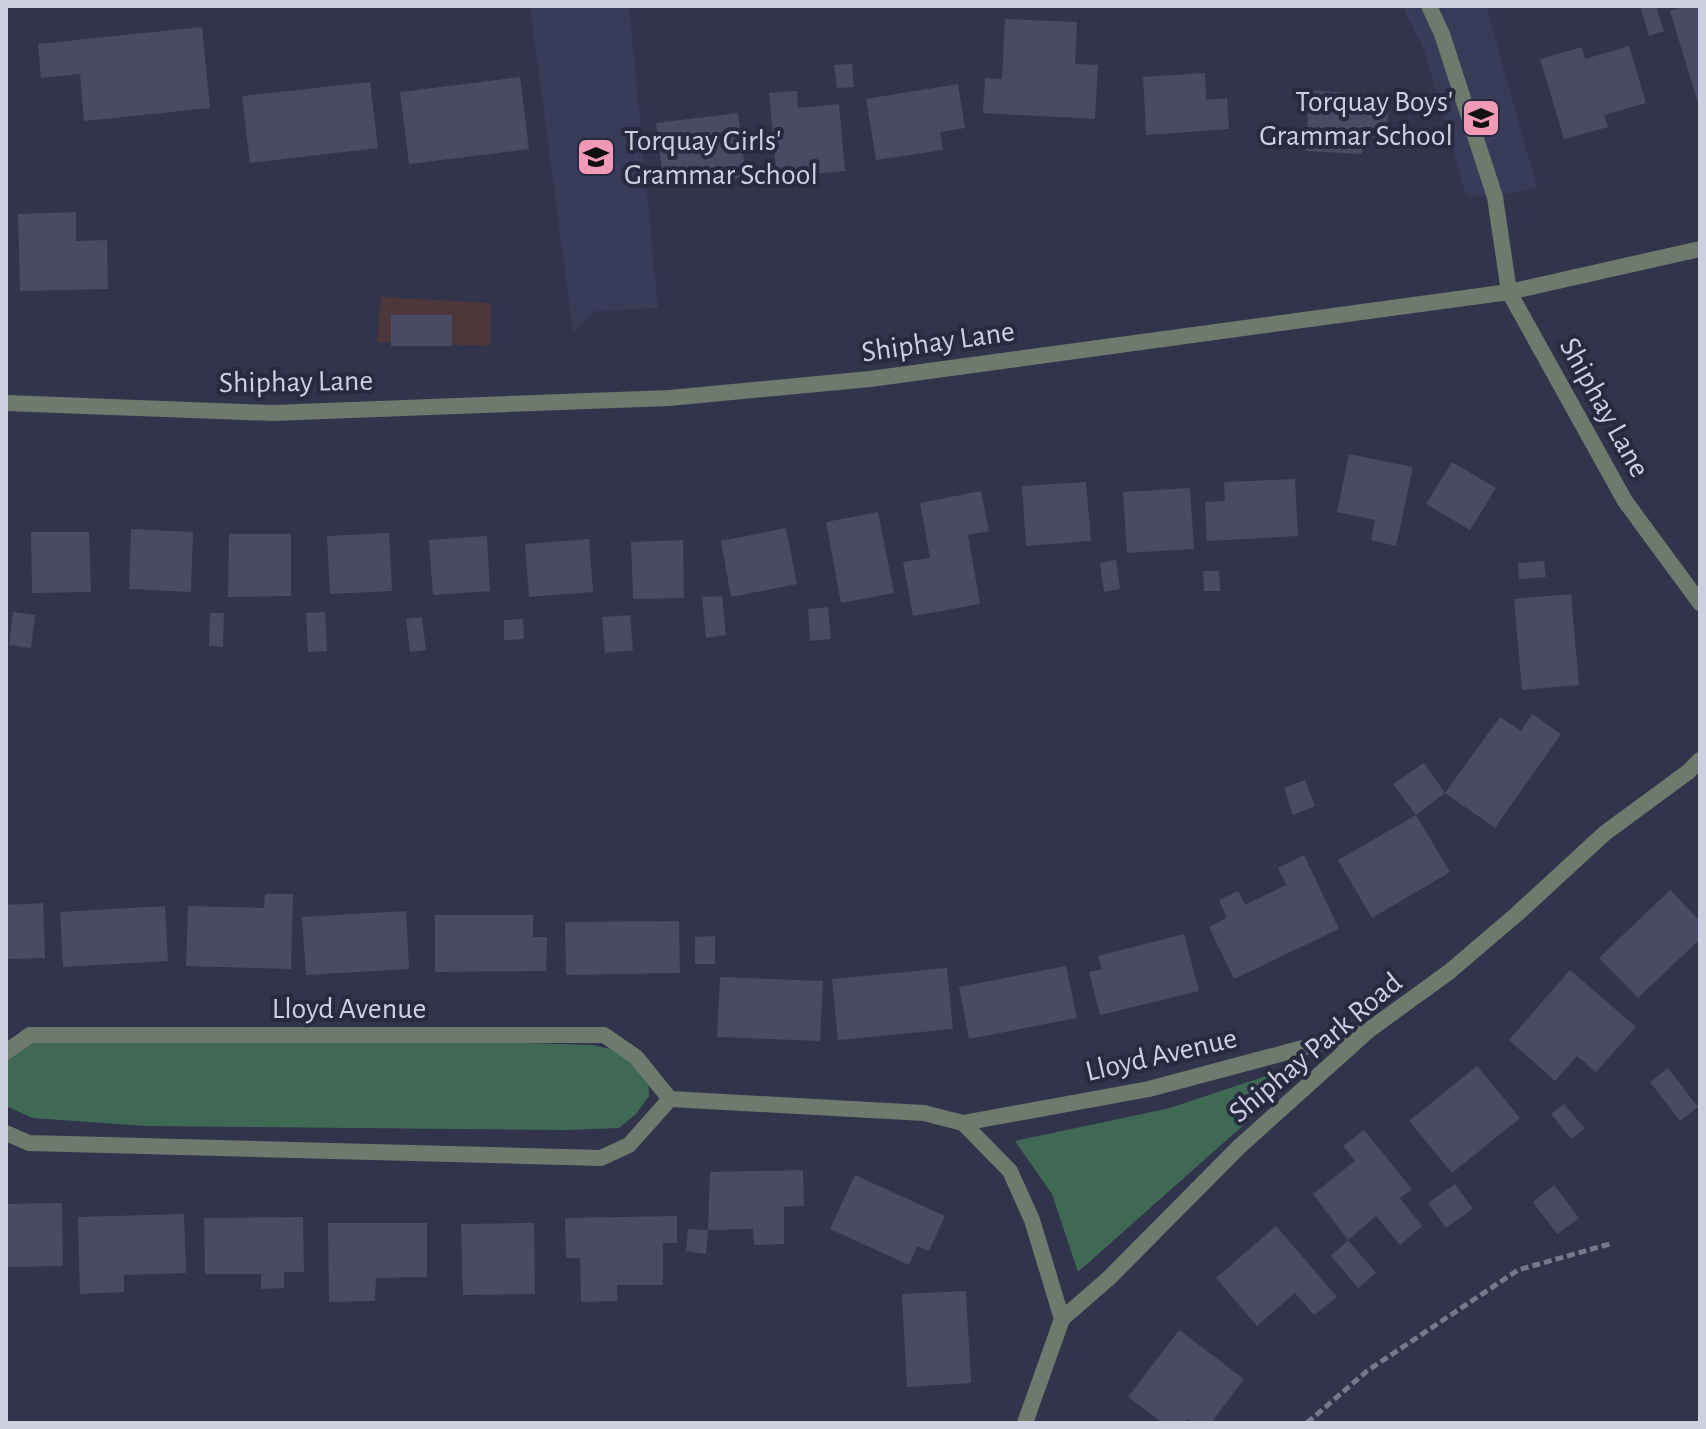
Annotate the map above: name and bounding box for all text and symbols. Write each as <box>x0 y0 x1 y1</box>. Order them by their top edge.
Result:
place label: Torquay Boys' Grammar School <box>1259 87 1453 151</box>
school or university icon: Torquay Boys' Grammar School <box>1460 97 1502 139</box>
place label: Torquay Girls' Grammar School <box>624 126 818 190</box>
school or university icon: Torquay Girls' Grammar School <box>575 136 617 178</box>
street label: Shiphay Lane <box>860 316 1017 368</box>
street label: Shiphay Lane <box>1554 333 1655 482</box>
street label: Shiphay Lane <box>219 366 373 398</box>
street label: Shiphay Park Road <box>1224 967 1408 1128</box>
street label: Lloyd Avenue <box>272 994 426 1024</box>
street label: Lloyd Avenue <box>1083 1023 1240 1087</box>

